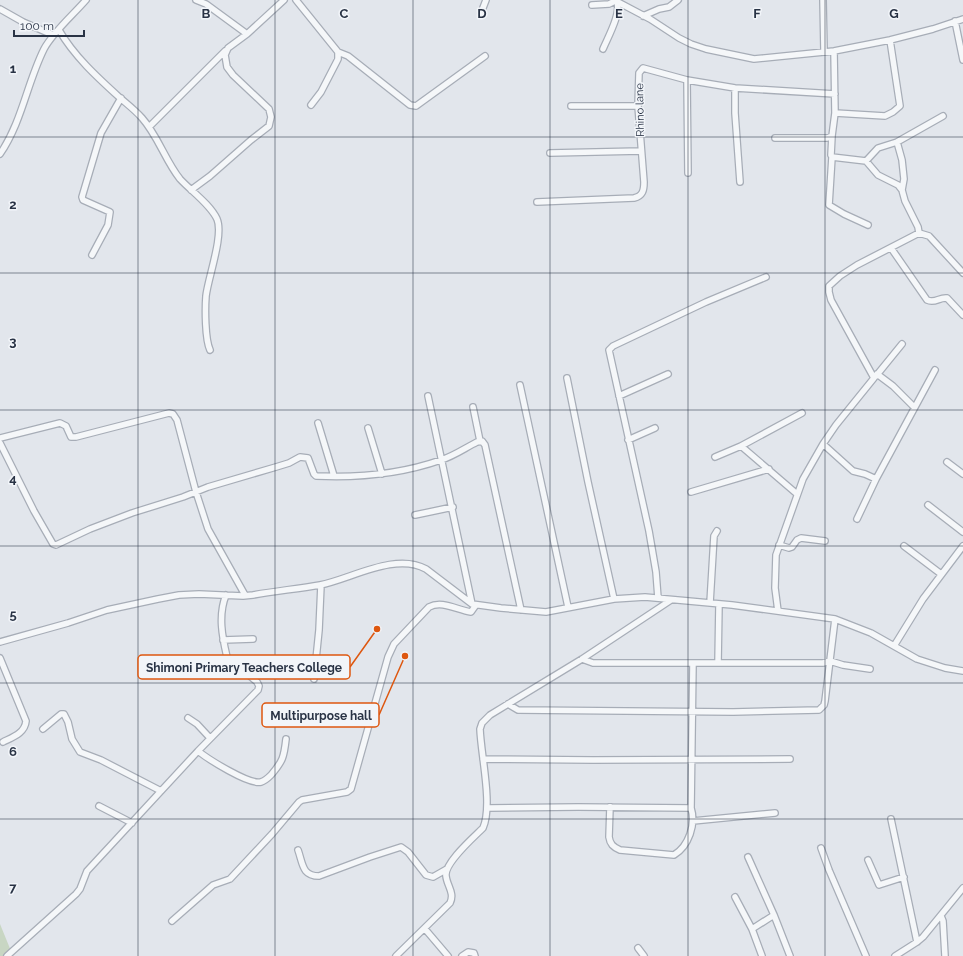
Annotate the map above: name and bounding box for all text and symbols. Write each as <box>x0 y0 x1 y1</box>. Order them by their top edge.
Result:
text: B <box>202 6 211 21</box>
text: C <box>340 6 349 21</box>
text: D <box>477 6 487 21</box>
text: E <box>615 6 623 21</box>
text: F <box>753 6 761 21</box>
text: G <box>889 6 899 21</box>
scale bar <box>14 12 84 38</box>
text: 100 m <box>20 19 54 33</box>
text: 1 <box>10 61 17 76</box>
street label: Rhino lane <box>633 83 647 137</box>
text: 2 <box>9 197 17 212</box>
text: 3 <box>9 334 17 349</box>
text: 4 <box>9 471 17 486</box>
text: 5 <box>9 607 17 622</box>
callout: Shimoni Primary Teachers College <box>138 655 350 679</box>
text: Shimoni Primary Teachers College <box>146 661 342 675</box>
callout: Multipurpose hall <box>262 703 379 727</box>
text: Multipurpose hall <box>270 709 372 723</box>
text: 6 <box>9 744 17 759</box>
text: 7 <box>9 880 17 895</box>

